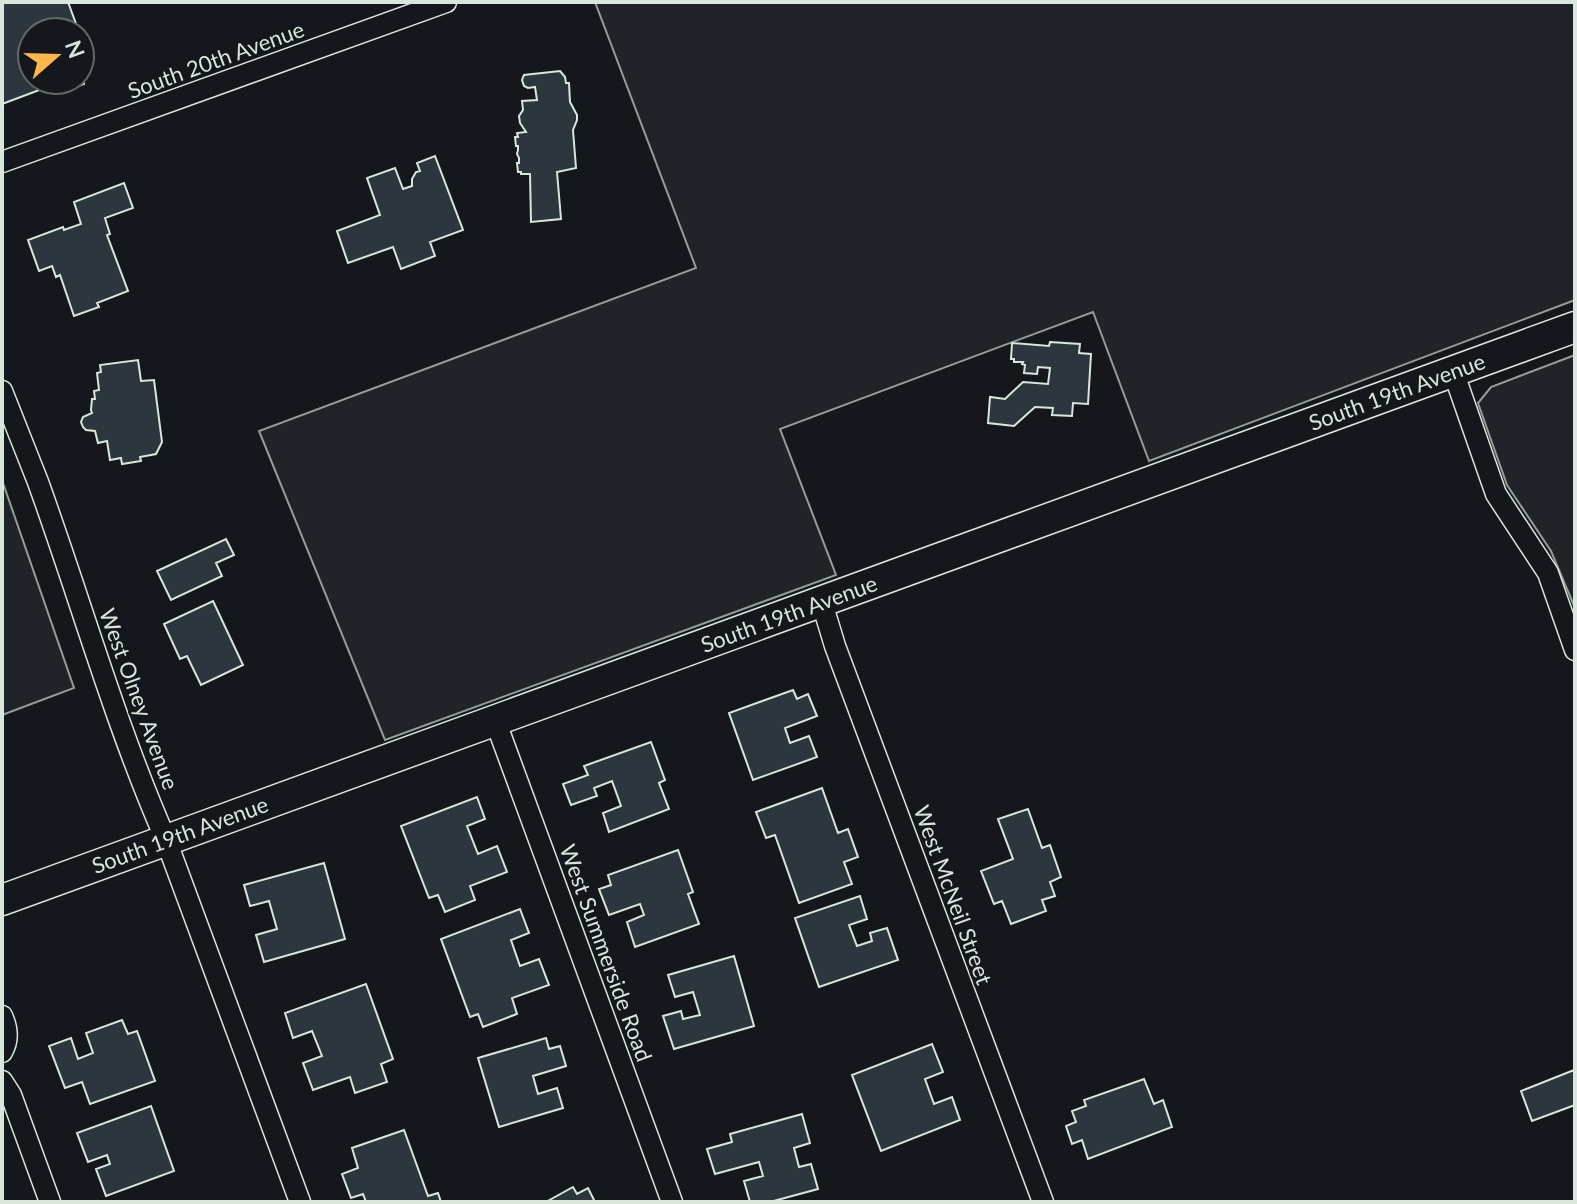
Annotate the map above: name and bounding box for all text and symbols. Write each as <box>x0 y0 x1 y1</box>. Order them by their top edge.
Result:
street label: South 20th Avenue <box>124 15 308 104</box>
north arrow <box>16 16 96 96</box>
text: N <box>60 36 91 62</box>
street label: South 19th Avenue <box>1305 347 1489 436</box>
street label: South 19th Avenue <box>697 569 881 658</box>
street label: West Olney Avenue <box>94 605 185 793</box>
street label: South 19th Avenue <box>88 790 272 879</box>
street label: West McNeil Street <box>909 802 998 988</box>
street label: West Summerside Road <box>555 841 658 1065</box>

